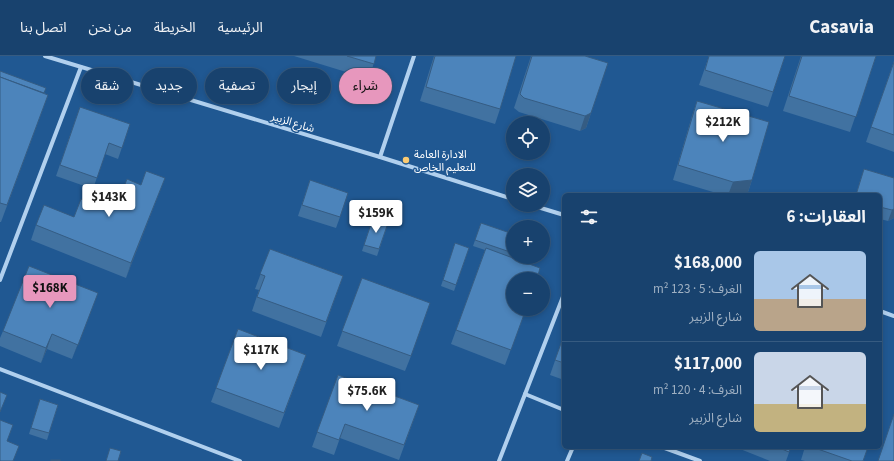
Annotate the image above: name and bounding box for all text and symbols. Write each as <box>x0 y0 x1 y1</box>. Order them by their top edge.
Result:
text: Casavia <box>809 14 874 41</box>
text: اتصل بنا <box>20 18 66 38</box>
text: من نحن <box>88 18 132 38</box>
text: الخريطة <box>154 18 196 38</box>
text: الرئيسية <box>218 18 263 38</box>
chip: شقة <box>81 68 133 104</box>
chip: جديد <box>141 68 197 104</box>
chip: تصفية <box>205 68 269 104</box>
chip: إيجار <box>277 68 331 104</box>
chip: شراء <box>339 68 392 104</box>
street label: شارع الزبير <box>268 108 317 136</box>
pin: $212K <box>695 109 751 143</box>
text: $212K <box>705 113 741 131</box>
map controls <box>506 116 550 316</box>
button: locate <box>506 116 550 160</box>
place label: الادارة العامة للتعليم الخاص <box>414 147 476 176</box>
marker: الادارة العامة للتعليم الخاص <box>401 155 411 165</box>
button: layers <box>506 168 550 212</box>
pin: $143K <box>81 184 137 218</box>
text: $143K <box>91 188 127 206</box>
pin: $159K <box>348 200 404 234</box>
text: $159K <box>358 204 394 222</box>
text: العقارات: 6 <box>786 205 866 229</box>
icon: filters <box>578 206 600 228</box>
button: + <box>506 220 550 264</box>
text: $168,000 <box>674 251 742 275</box>
icon: home <box>786 267 834 315</box>
button: − <box>506 272 550 316</box>
pin: $168K <box>22 275 78 309</box>
text: $168K <box>32 279 68 297</box>
text: الغرف: 5 · 123 m² <box>653 280 742 298</box>
text: شارع الزبير <box>689 308 742 326</box>
pin: $117K <box>233 337 289 371</box>
text: $117K <box>243 341 279 359</box>
text: $117,000 <box>674 352 742 376</box>
icon: home <box>786 368 834 416</box>
pin: $75.6K <box>334 378 400 412</box>
text: الغرف: 4 · 120 m² <box>653 381 742 399</box>
text: $75.6K <box>347 382 387 400</box>
text: شارع الزبير <box>689 409 742 427</box>

